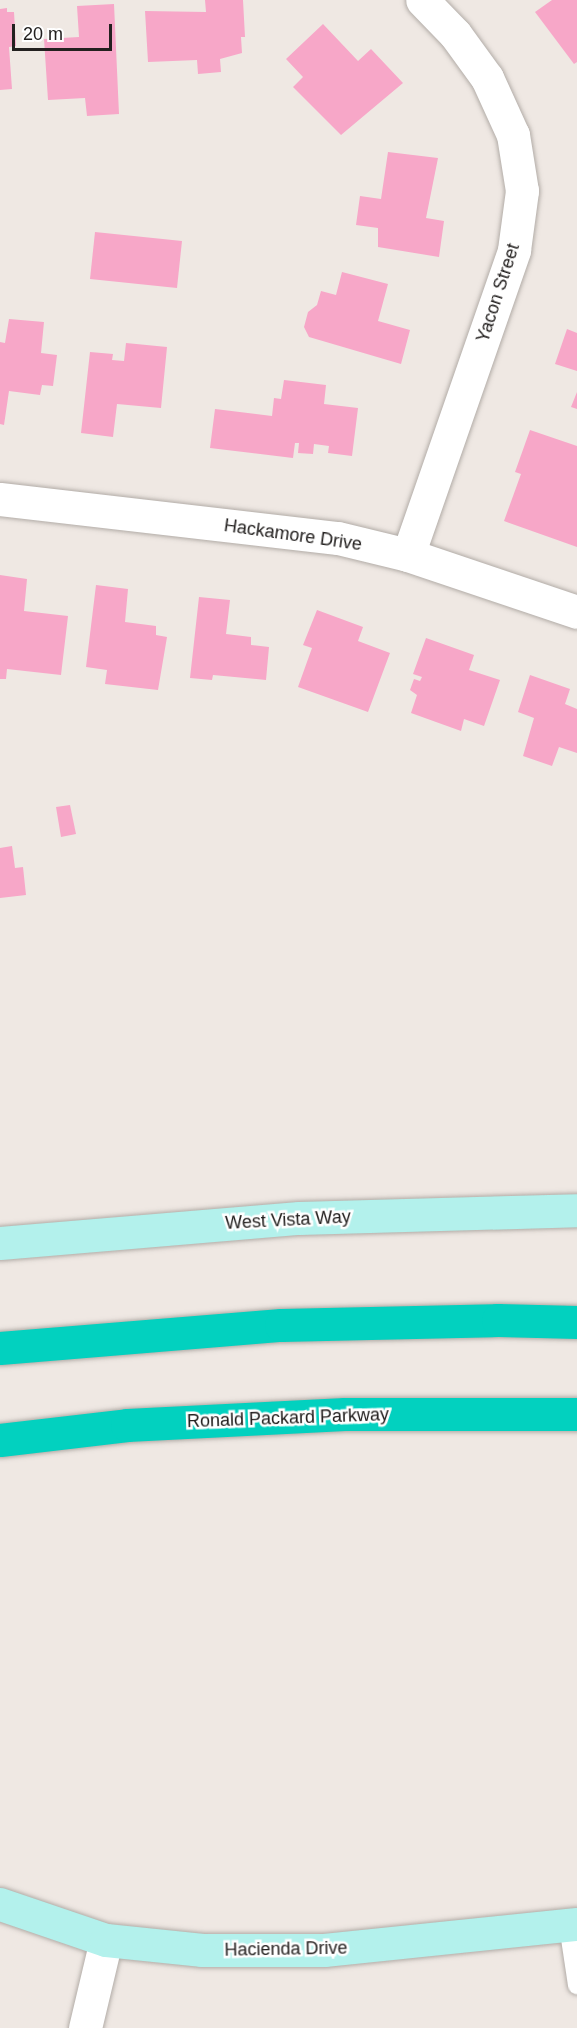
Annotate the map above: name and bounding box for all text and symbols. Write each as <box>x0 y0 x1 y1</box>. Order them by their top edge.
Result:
scale bar <box>15 12 116 50</box>
text: 20 m <box>23 24 63 44</box>
street label: Yacon Street <box>472 241 524 345</box>
street label: Hackamore Drive <box>223 515 363 555</box>
street label: West Vista Way <box>225 1206 351 1234</box>
street label: Ronald Packard Parkway <box>187 1404 389 1432</box>
street label: Hacienda Drive <box>224 1937 348 1961</box>

